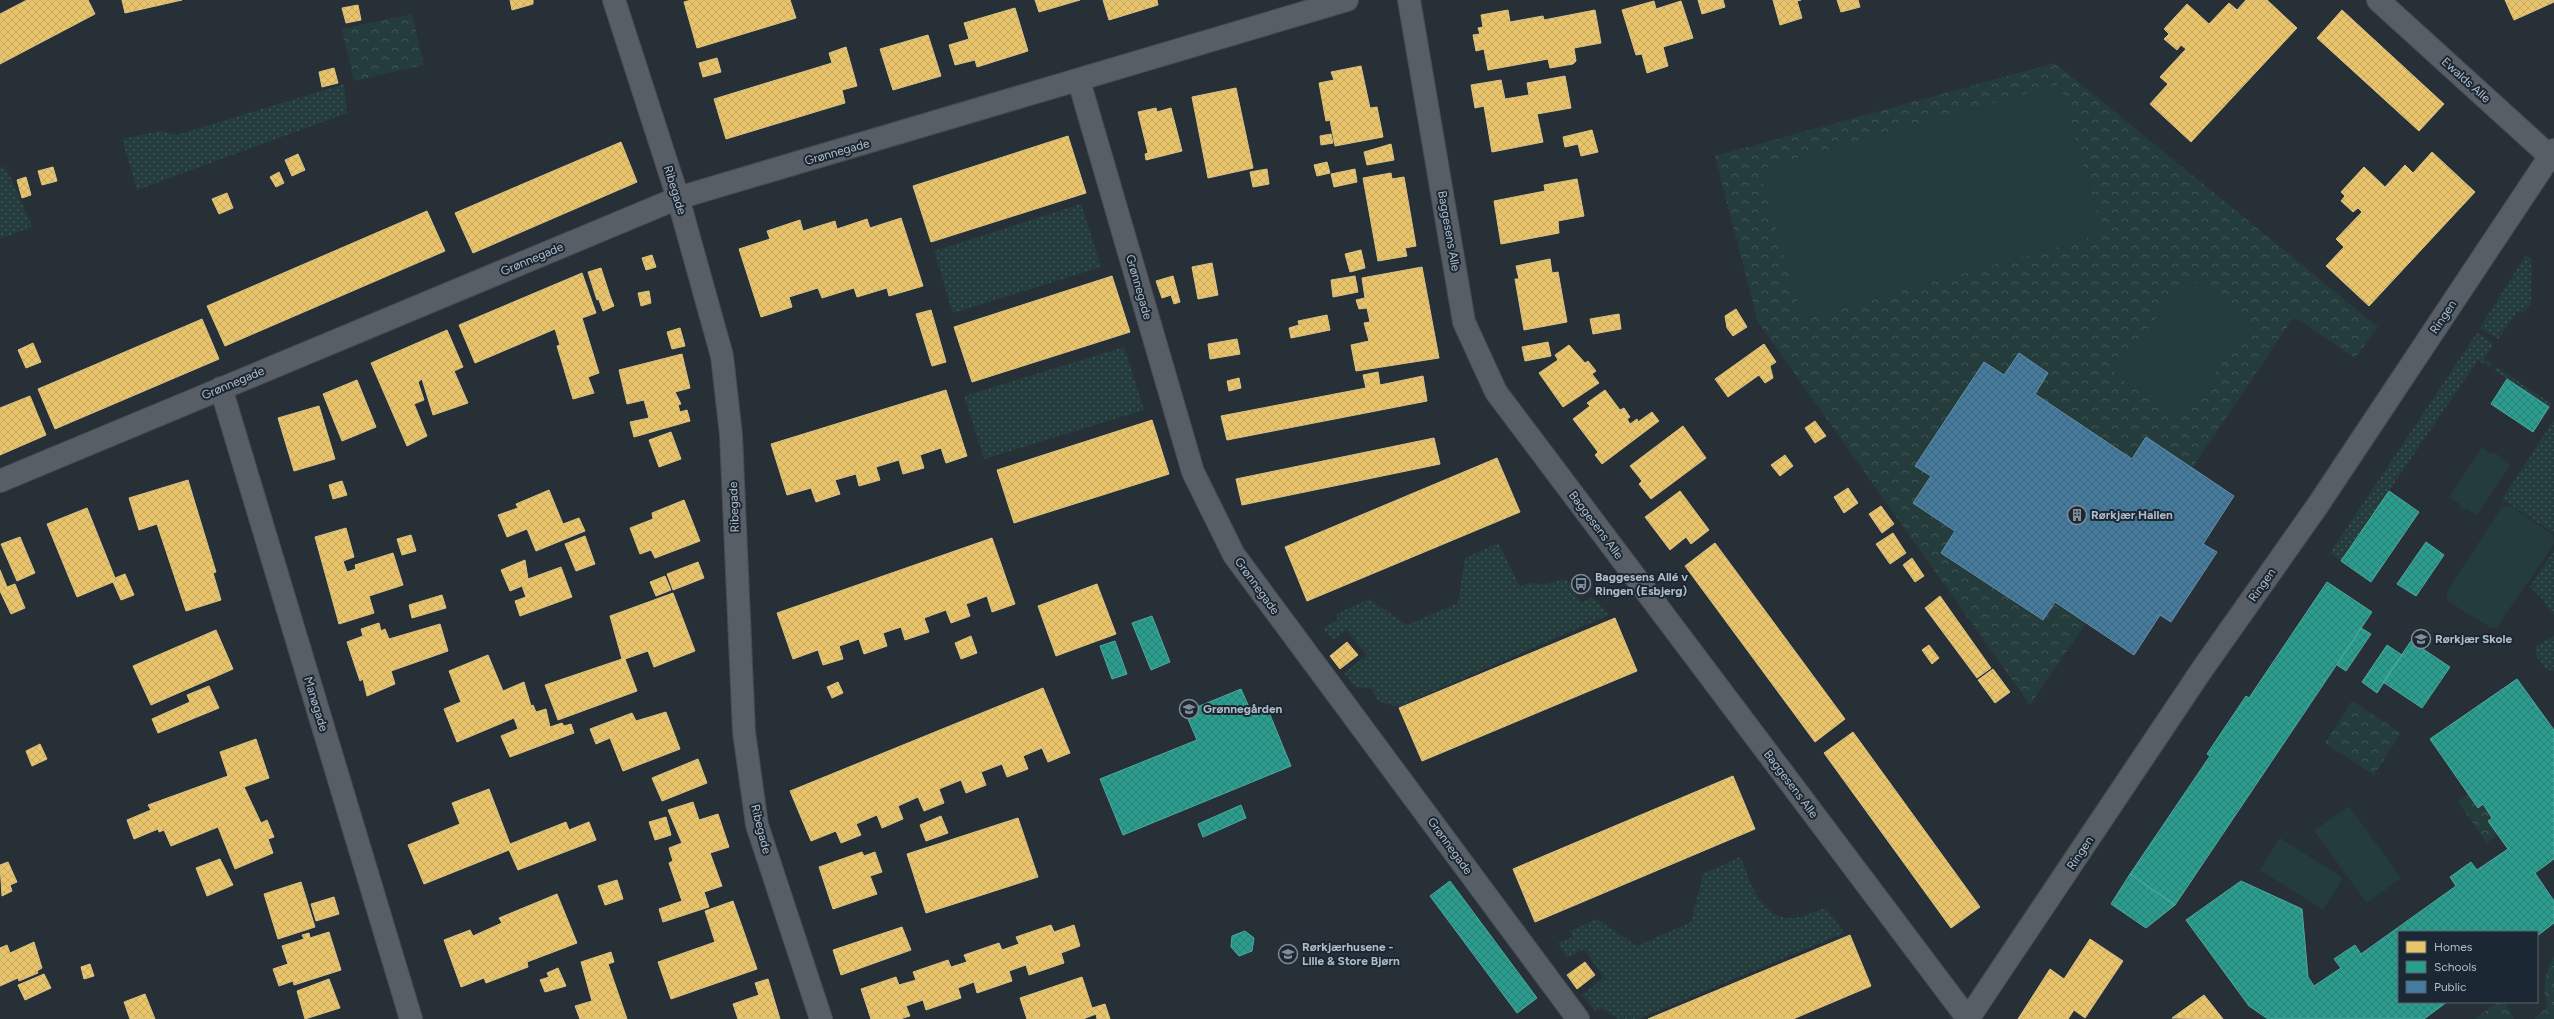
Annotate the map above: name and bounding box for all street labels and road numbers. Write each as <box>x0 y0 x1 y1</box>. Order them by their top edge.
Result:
street label: Ewalds Alle <box>2439 54 2494 106</box>
street label: Grønnegade <box>803 136 871 168</box>
street label: Ribegade <box>661 164 689 217</box>
street label: Baggesens Alle <box>1435 190 1463 273</box>
street label: Grønnegade <box>499 239 566 278</box>
street label: Grønnegade <box>1123 253 1155 321</box>
street label: Ringen <box>2427 297 2459 336</box>
street label: Grønnegade <box>200 363 267 402</box>
street label: Ribegade <box>726 481 742 533</box>
street label: Baggesens Alle <box>1566 488 1626 562</box>
street label: Grønnegade <box>1232 555 1283 618</box>
street label: Ringen <box>2246 565 2279 604</box>
street label: Manøgade <box>301 675 331 734</box>
street label: Baggesens Alle <box>1761 747 1821 821</box>
street label: Ribegade <box>748 803 774 856</box>
street label: Grønnegade <box>1425 815 1476 878</box>
street label: Ringen <box>2064 833 2096 872</box>

